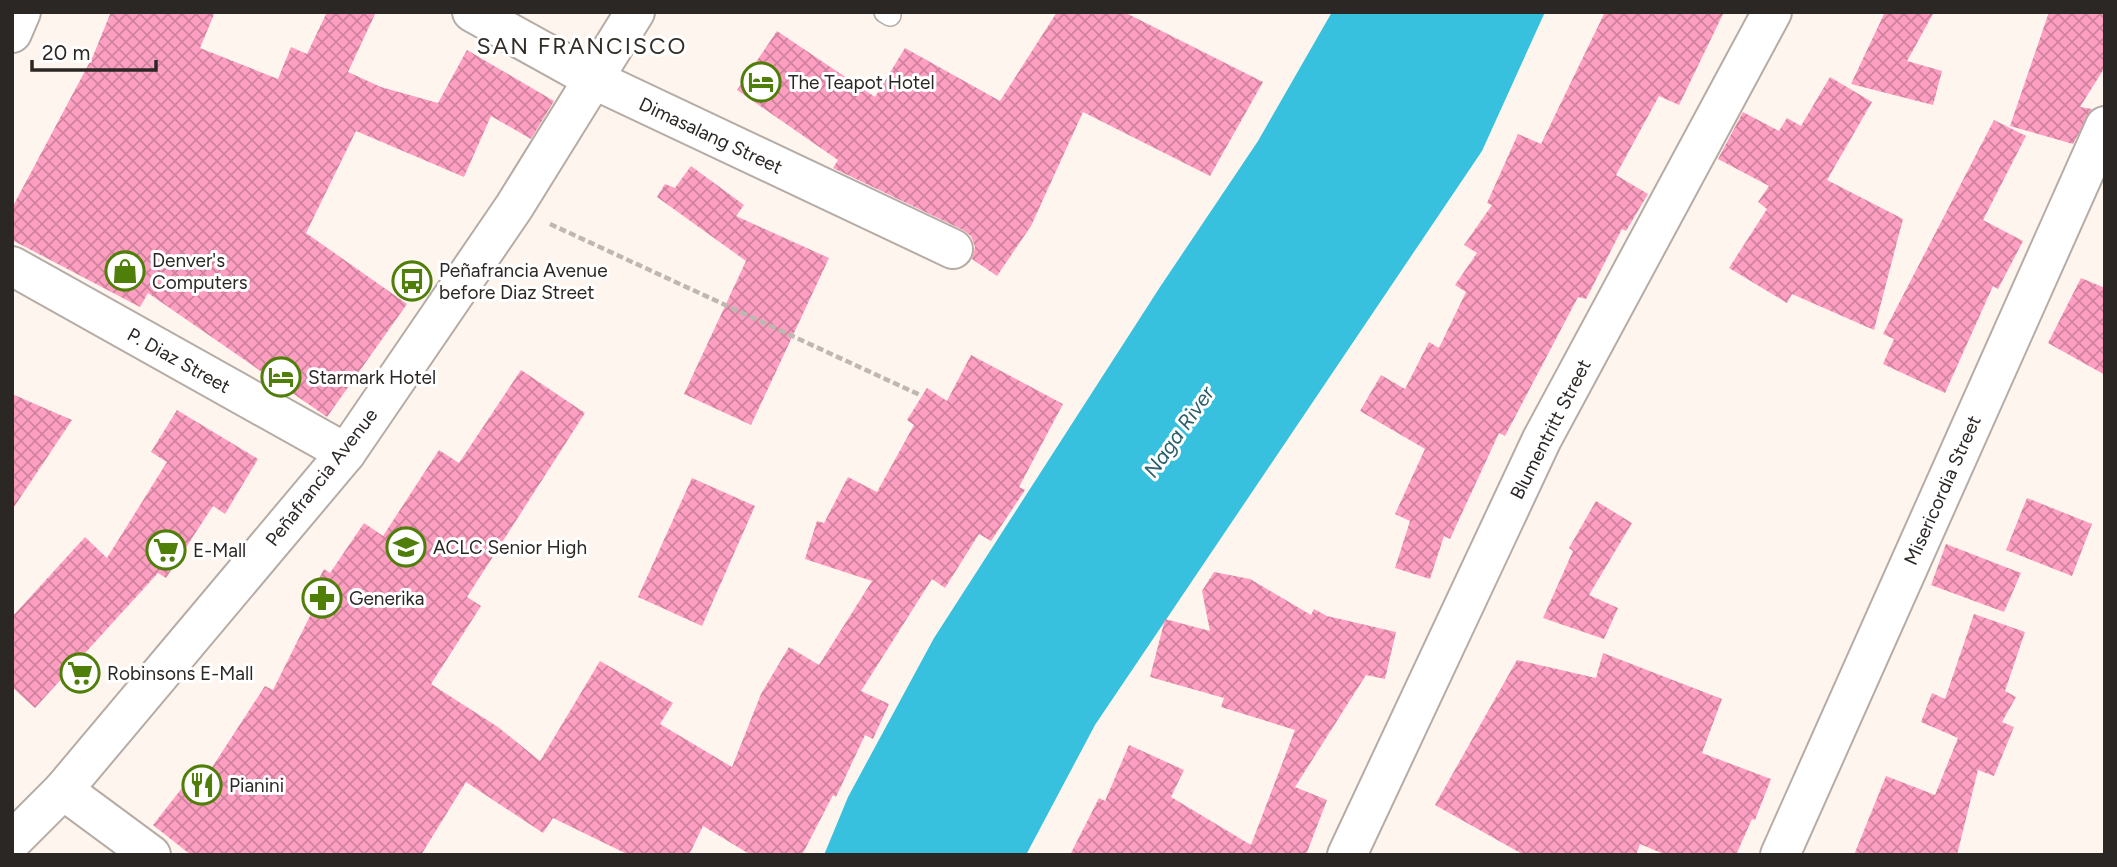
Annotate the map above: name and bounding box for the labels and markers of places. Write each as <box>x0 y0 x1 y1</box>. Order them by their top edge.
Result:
hotel icon: The Teapot Hotel <box>740 61 782 103</box>
place label: The Teapot Hotel <box>788 71 935 94</box>
place label: Denver's Computers <box>152 249 248 294</box>
shop icon: Denver's Computers <box>104 250 146 292</box>
place label: Peñafrancia Avenue before Diaz Street <box>439 259 608 304</box>
bus stop icon: Peñafrancia Avenue before Diaz Street <box>391 260 433 302</box>
hotel icon: Starmark Hotel <box>260 356 302 398</box>
place label: Starmark Hotel <box>308 366 436 389</box>
school or university icon: ACLC Senior High <box>385 526 427 568</box>
supermarket icon: E-Mall <box>145 529 187 571</box>
place label: ACLC Senior High <box>433 536 587 559</box>
place label: E-Mall <box>193 539 246 562</box>
pharmacy icon: Generika <box>301 577 343 619</box>
place label: Generika <box>349 587 424 610</box>
supermarket icon: Robinsons E-Mall <box>59 652 101 694</box>
place label: Robinsons E-Mall <box>107 662 253 685</box>
restaurant icon: Pianini <box>181 764 223 806</box>
place label: Pianini <box>229 774 284 797</box>

